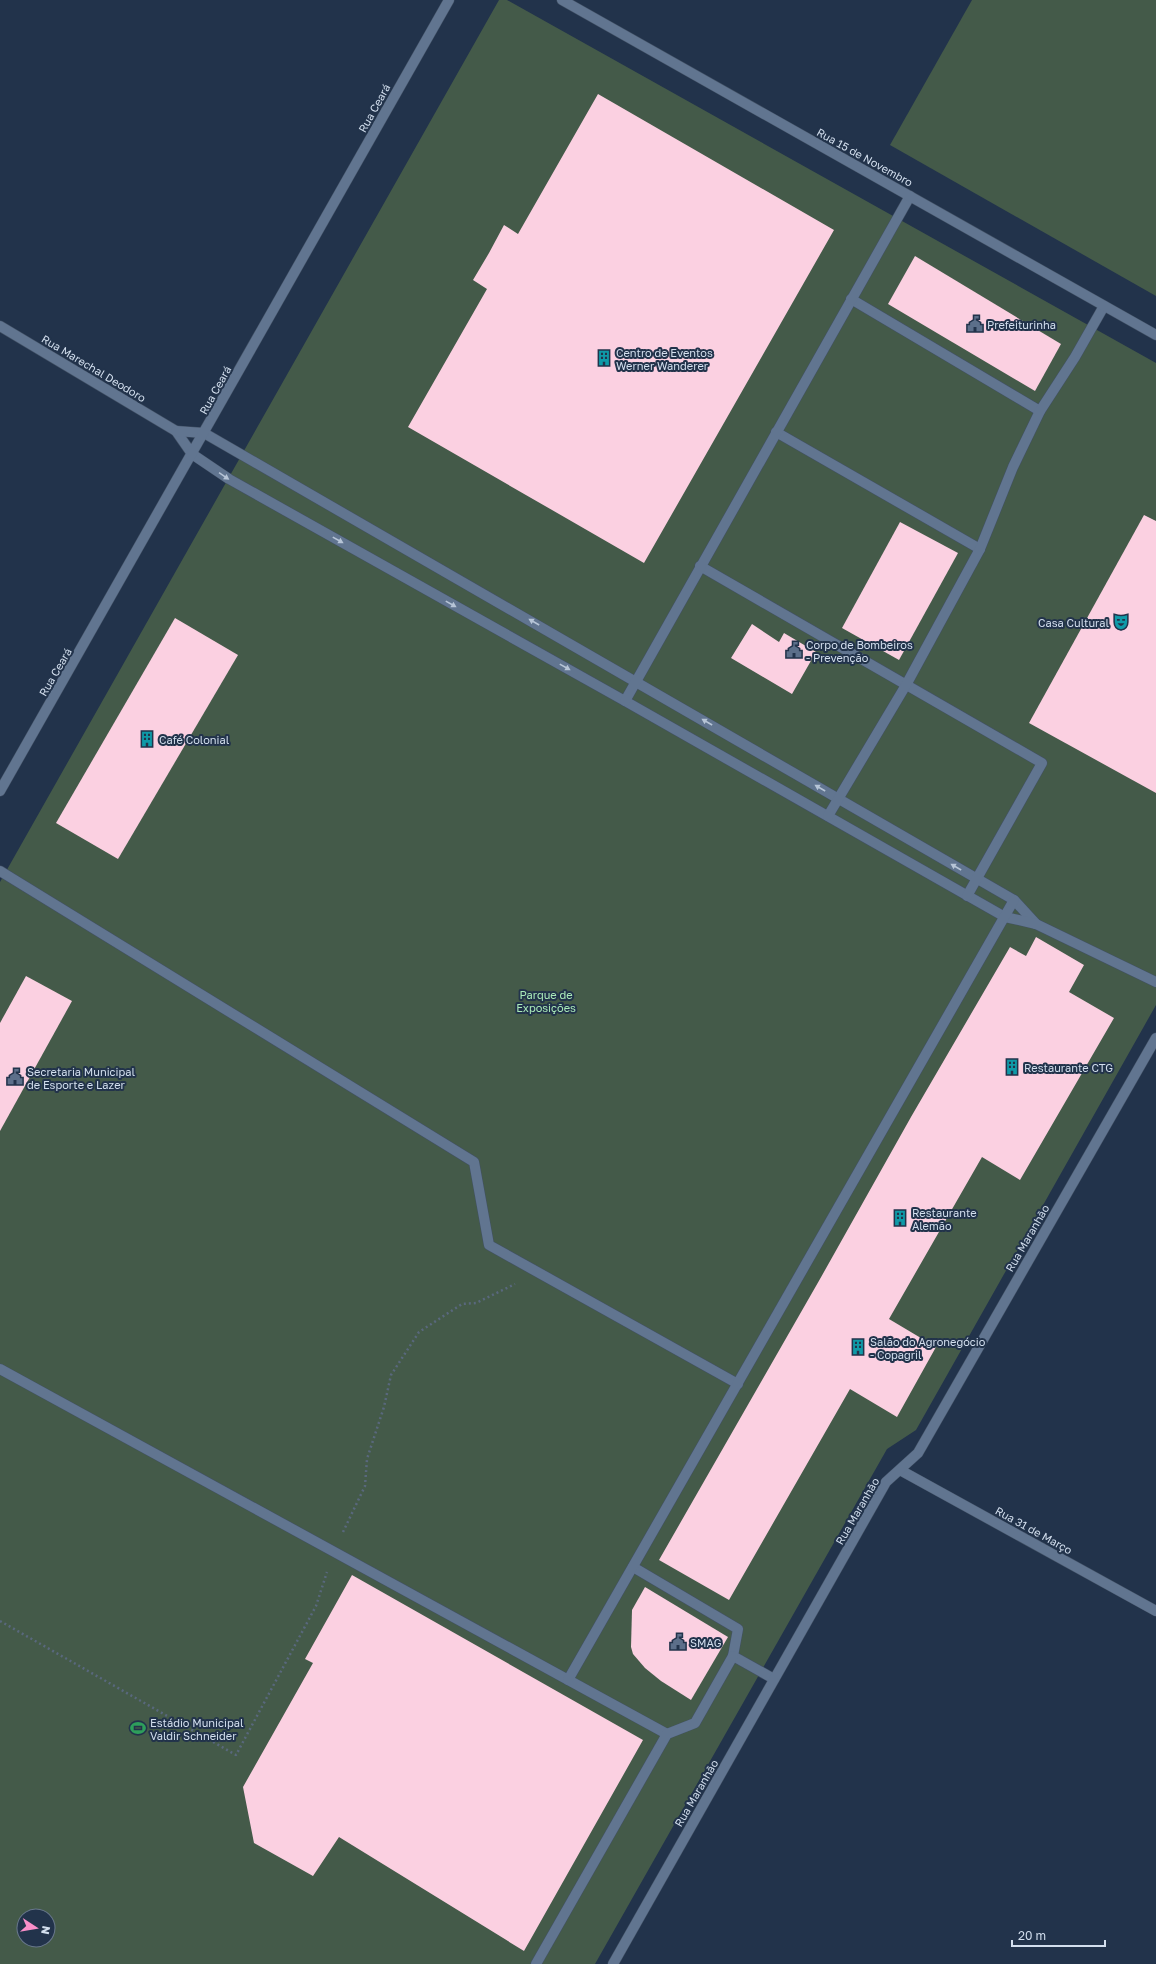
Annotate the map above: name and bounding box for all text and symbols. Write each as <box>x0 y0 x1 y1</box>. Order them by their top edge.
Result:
street label: Rua Ceará <box>355 82 393 134</box>
street label: Rua 15 de Novembro <box>815 125 916 189</box>
public building icon: Prefeiturinha <box>966 315 984 333</box>
place label: Prefeiturinha <box>987 318 1056 331</box>
street label: Rua Marechal Deodoro <box>40 332 149 404</box>
place label: Centro de Eventos Werner Wanderer <box>616 346 713 372</box>
building icon: Centro de Eventos Werner Wanderer <box>595 349 613 367</box>
street label: Rua Ceará <box>196 364 234 416</box>
one-way arrow <box>219 473 230 480</box>
one-way arrow <box>332 537 343 544</box>
one-way arrow <box>445 600 457 607</box>
theatre icon: Casa Cultural <box>1112 613 1130 631</box>
place label: Casa Cultural <box>1038 616 1109 629</box>
one-way arrow <box>528 619 540 626</box>
place label: Corpo de Bombeiros - Prevenção <box>806 638 913 664</box>
public building icon: Corpo de Bombeiros - Prevenção <box>785 641 803 659</box>
street label: Rua Ceará <box>36 646 74 698</box>
one-way arrow <box>559 664 571 670</box>
one-way arrow <box>701 719 713 726</box>
building icon: Café Colonial <box>138 730 156 748</box>
place label: Café Colonial <box>159 733 230 746</box>
one-way arrow <box>814 784 826 791</box>
one-way arrow <box>950 863 962 870</box>
park label: Parque de Exposições <box>516 988 576 1014</box>
building icon: Restaurante CTG <box>1003 1058 1021 1076</box>
place label: Restaurante CTG <box>1024 1061 1113 1074</box>
place label: Secretaria Municipal de Esporte e Lazer <box>27 1065 136 1091</box>
public building icon: Secretaria Municipal de Esporte e Lazer <box>6 1068 24 1086</box>
street label: Rua Maranhão <box>1003 1202 1052 1274</box>
place label: Restaurante Alemão <box>912 1206 977 1232</box>
building icon: Restaurante Alemão <box>891 1209 909 1227</box>
place label: Salão do Agronegócio - Copagril <box>870 1335 986 1361</box>
building icon: Salão do Agronegócio - Copagril <box>849 1338 867 1356</box>
street label: Rua Maranhão <box>833 1475 882 1547</box>
street label: Rua 31 de Março <box>993 1504 1075 1557</box>
public building icon: SMAG <box>669 1633 687 1651</box>
place label: SMAG <box>690 1636 722 1649</box>
place label: Estádio Municipal Valdir Schneider <box>150 1716 244 1742</box>
sports icon: Estádio Municipal Valdir Schneider <box>129 1719 147 1737</box>
street label: Rua Maranhão <box>672 1757 721 1829</box>
north arrow <box>16 1908 56 1948</box>
scale bar <box>1012 1922 1105 1948</box>
text: N <box>39 1925 53 1936</box>
text: 20 m <box>1018 1928 1046 1943</box>

